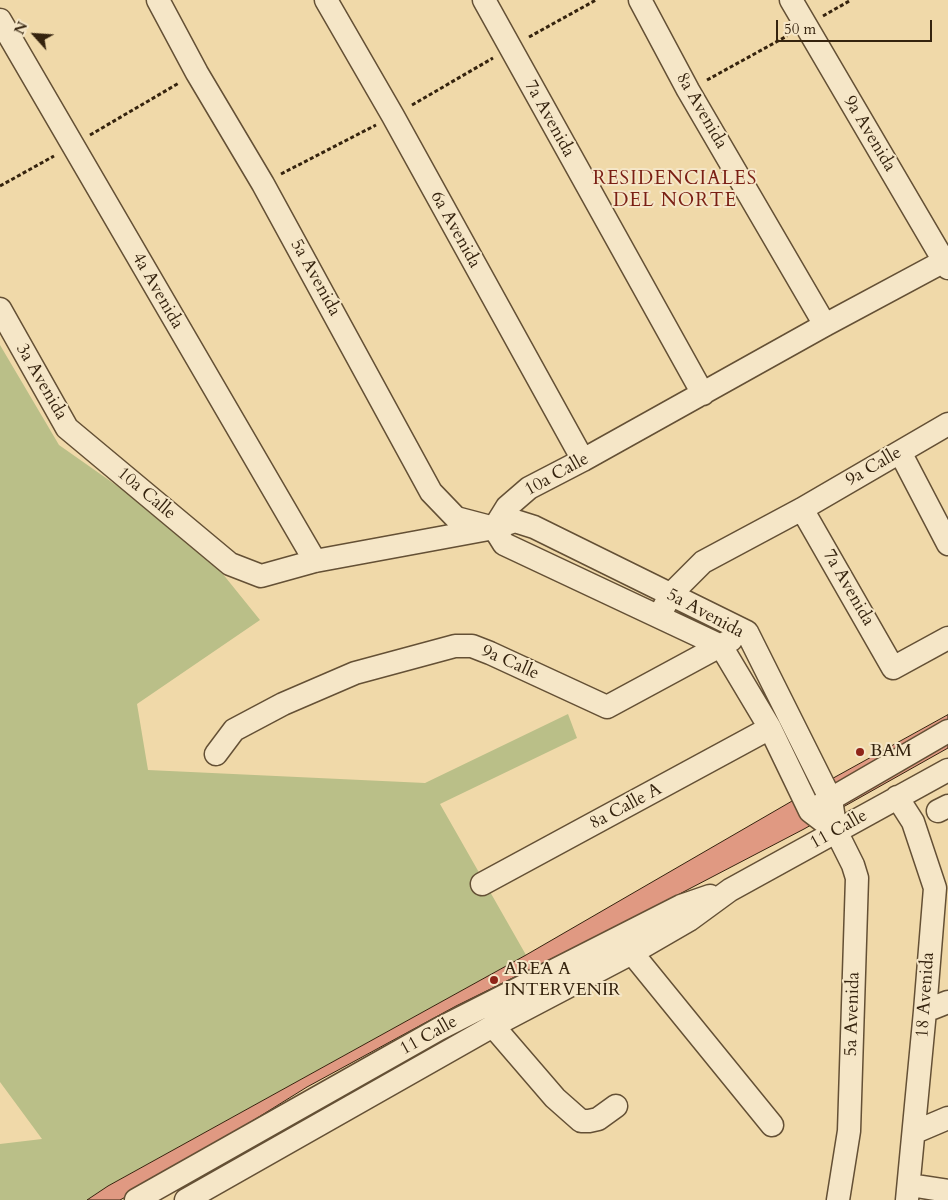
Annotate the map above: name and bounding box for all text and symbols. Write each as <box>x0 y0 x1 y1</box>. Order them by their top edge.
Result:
north arrow <box>10 10 60 60</box>
scale bar <box>778 10 934 42</box>
text: N <box>10 19 32 38</box>
text: 50 m <box>784 19 816 39</box>
street label: 8a Avenida <box>671 69 731 153</box>
street label: 7a Avenida <box>519 77 579 161</box>
street label: 9a Avenida <box>838 92 900 176</box>
district label: RESIDENCIALES DEL NORTE <box>591 169 759 213</box>
street label: 6a Avenida <box>425 188 485 272</box>
street label: 5a Avenida <box>285 236 345 320</box>
street label: 4a Avenida <box>127 249 187 333</box>
street label: 3a Avenida <box>11 340 71 424</box>
street label: 9a Calle <box>842 442 906 492</box>
street label: 10a Calle <box>521 449 593 501</box>
street label: 10a Calle <box>112 463 180 525</box>
street label: 7a Avenida <box>818 546 878 630</box>
street label: 5a Avenida <box>663 585 747 643</box>
street label: 9a Calle <box>478 641 542 685</box>
place label: BAM <box>870 741 912 763</box>
marker: BAM <box>854 746 866 758</box>
street label: 8a Calle A <box>586 779 666 835</box>
street label: 11 Calle <box>807 805 871 855</box>
street label: 18 Avenida <box>912 951 940 1039</box>
place label: AREA A INTERVENIR <box>504 959 621 1002</box>
street label: 5a Avenida <box>841 971 865 1057</box>
marker: AREA A INTERVENIR <box>488 974 500 986</box>
street label: 11 Calle <box>397 1011 461 1061</box>

